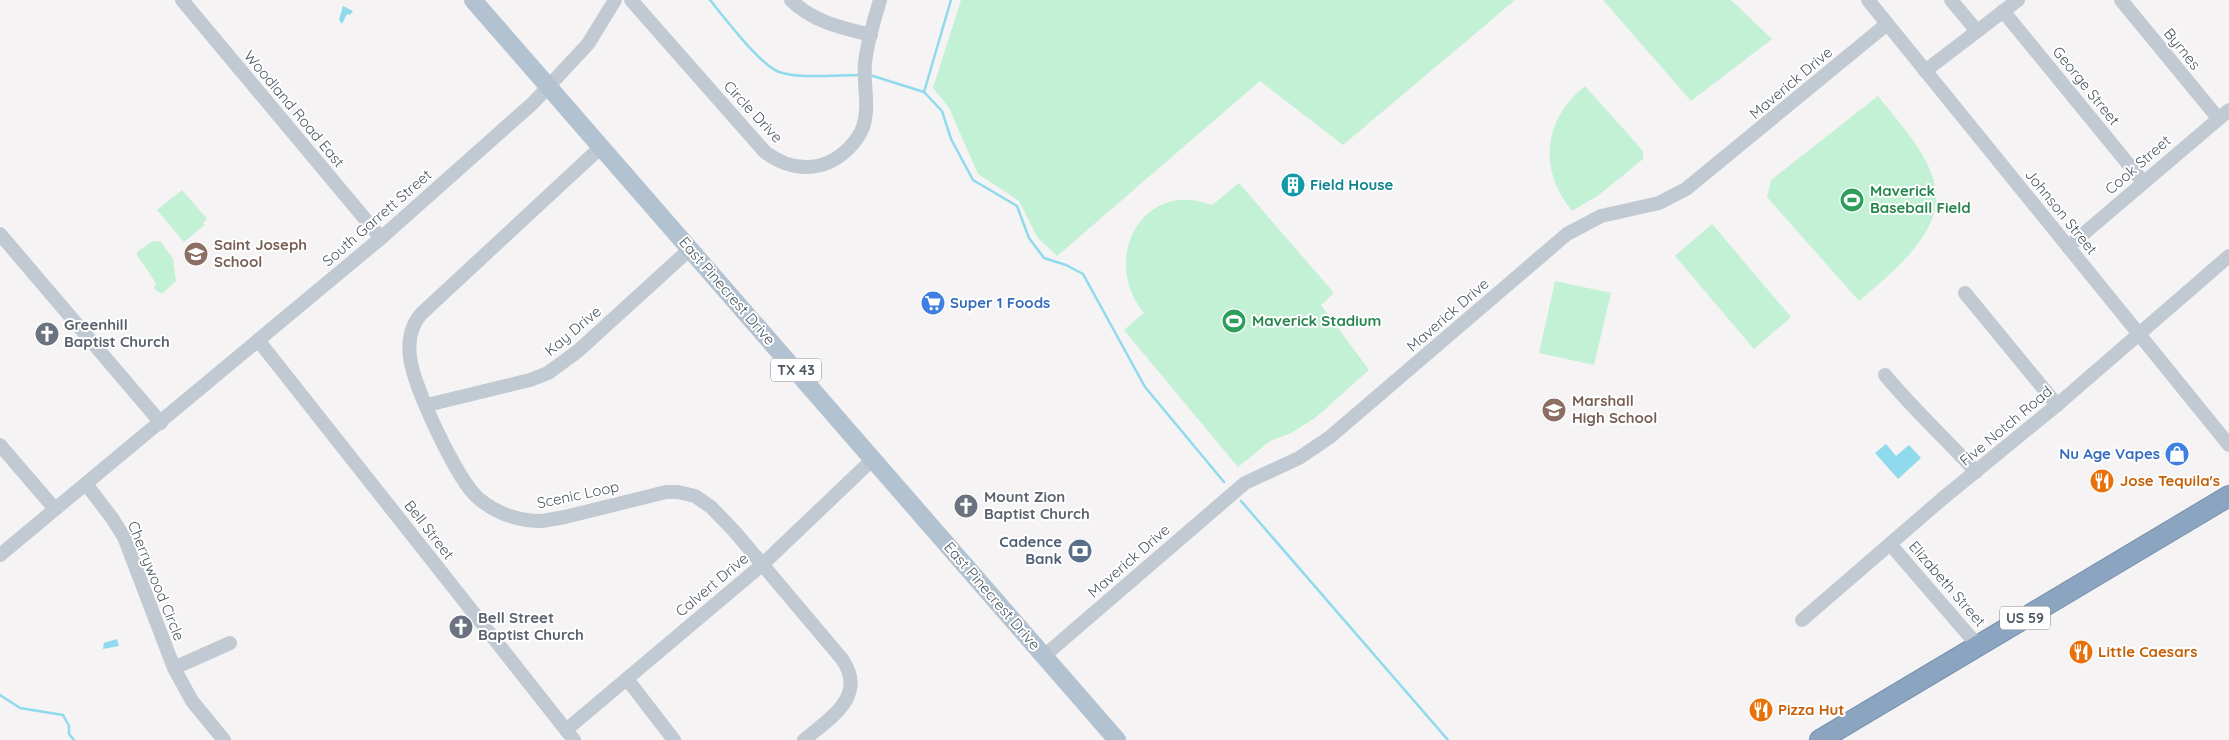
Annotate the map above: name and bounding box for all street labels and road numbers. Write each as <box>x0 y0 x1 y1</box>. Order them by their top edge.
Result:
street label: Byrnes <box>2160 24 2205 73</box>
street label: Maverick Drive <box>1745 42 1836 123</box>
street label: George Street <box>2049 42 2124 129</box>
street label: Woodland Road East <box>240 46 349 171</box>
street label: Circle Drive <box>720 77 787 147</box>
street label: Cook Street <box>2101 131 2174 198</box>
street label: South Garrett Street <box>318 165 435 270</box>
street label: Johnson Street <box>2021 165 2102 258</box>
street label: East Pinecrest Drive <box>675 233 780 349</box>
street label: Maverick Drive <box>1403 274 1493 355</box>
street label: Kay Drive <box>541 302 605 360</box>
road number: TX 43 <box>771 358 821 382</box>
street label: Five Notch Road <box>1956 381 2056 470</box>
street label: Scenic Loop <box>535 477 621 512</box>
street label: Bell Street <box>400 496 458 563</box>
street label: Cherrywood Circle <box>124 518 189 643</box>
street label: Maverick Drive <box>1084 520 1174 601</box>
street label: Elizabeth Street <box>1905 537 1990 631</box>
street label: East Pinecrest Drive <box>940 538 1045 654</box>
street label: Calvert Drive <box>671 549 752 621</box>
road number: US 59 <box>2000 606 2050 630</box>

